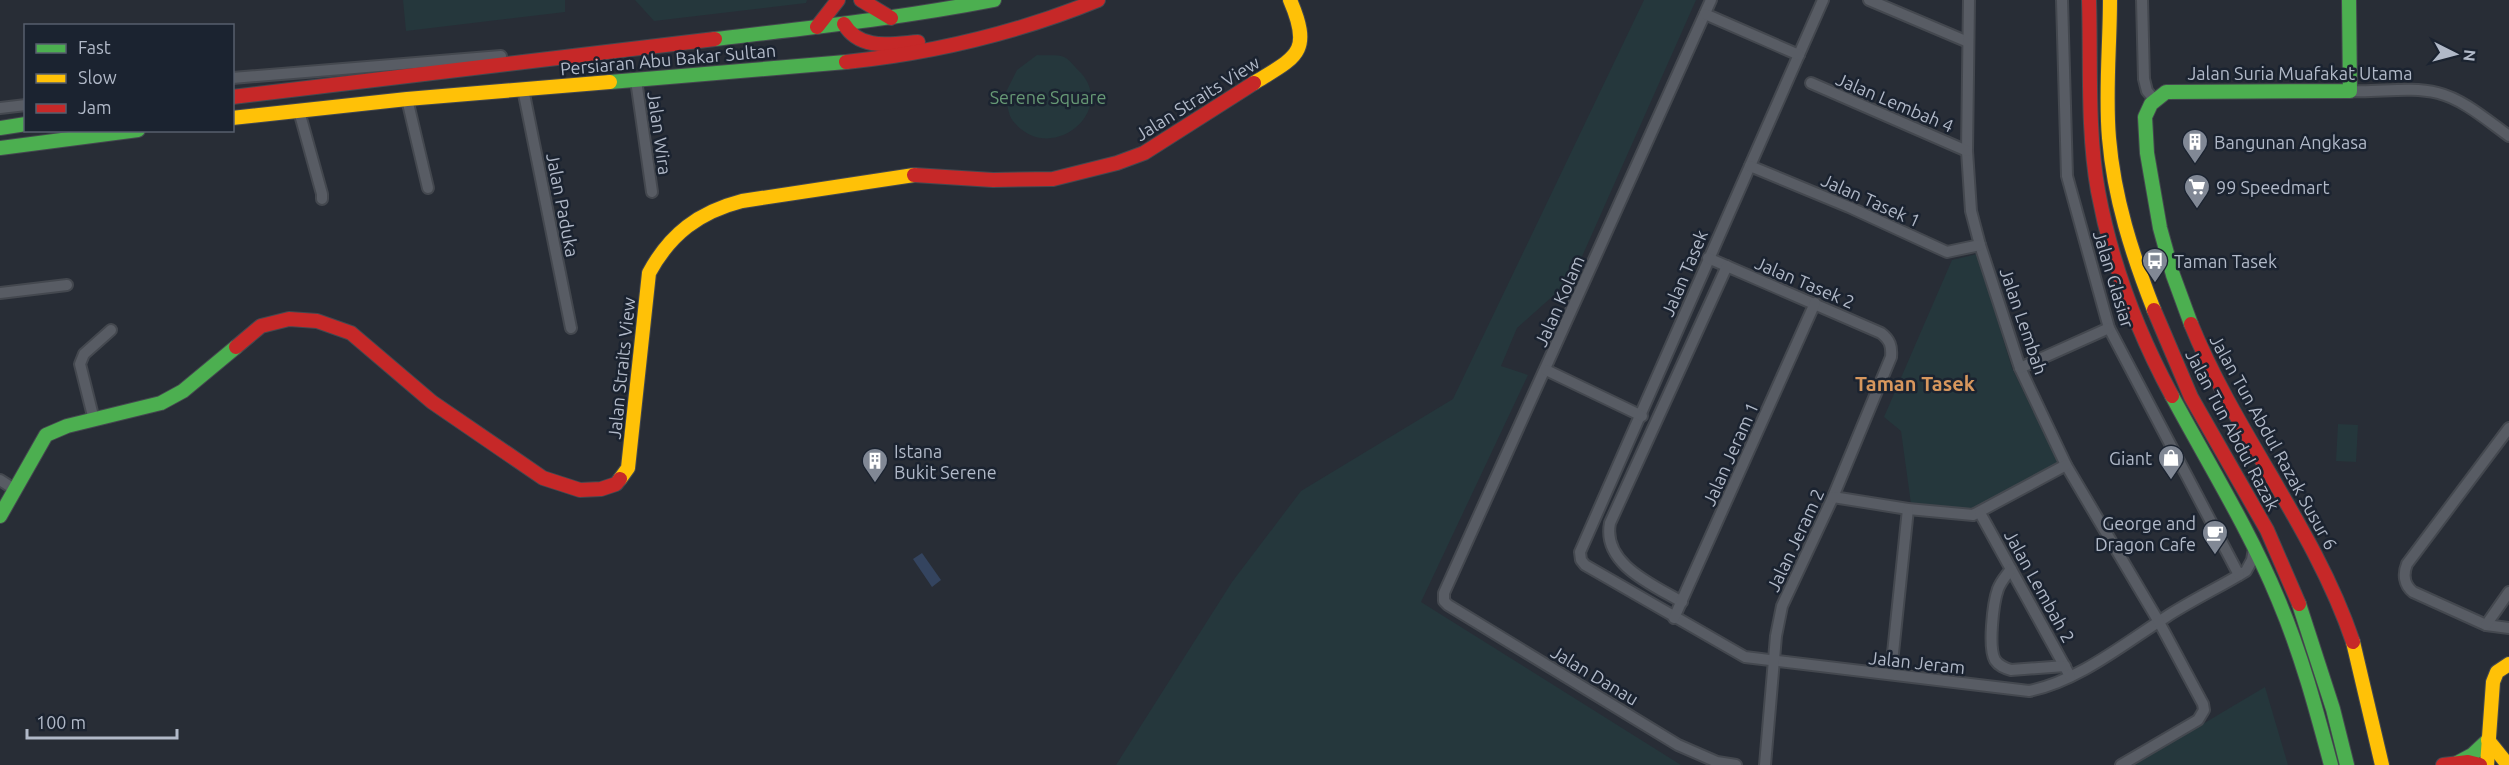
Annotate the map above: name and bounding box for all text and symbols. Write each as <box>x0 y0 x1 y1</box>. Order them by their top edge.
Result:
legend <box>24 24 234 132</box>
north arrow <box>2425 24 2485 84</box>
text: Fast <box>78 37 111 57</box>
street label: Persiaran Abu Bakar Sultan <box>559 40 777 78</box>
text: N <box>2460 49 2479 62</box>
street label: Jalan Straits View <box>1131 52 1263 144</box>
street label: Jalan Suria Muafakat Utama <box>2188 63 2412 83</box>
text: Slow <box>78 67 117 87</box>
street label: Jalan Lembah 4 <box>1833 68 1957 136</box>
park label: Serene Square <box>990 87 1106 107</box>
street label: Jalan Wira <box>644 90 676 176</box>
text: Jam <box>78 97 112 117</box>
building icon: Bangunan Angkasa <box>2180 127 2210 165</box>
place label: Bangunan Angkasa <box>2214 132 2367 152</box>
street label: Jalan Paduka <box>543 151 583 259</box>
street label: Jalan Tasek 1 <box>1818 169 1924 231</box>
supermarket icon: 99 Speedmart <box>2182 172 2212 210</box>
place label: 99 Speedmart <box>2216 177 2329 197</box>
street label: Jalan Tasek <box>1657 227 1711 319</box>
street label: Jalan Glasiar <box>2090 228 2138 330</box>
bus stop icon: Taman Tasek <box>2140 246 2170 284</box>
place label: Taman Tasek <box>2174 251 2277 271</box>
street label: Jalan Kolam <box>1530 252 1588 350</box>
street label: Jalan Tasek 2 <box>1752 252 1858 312</box>
street label: Jalan Lembah <box>1996 265 2052 377</box>
street label: Jalan Straits View <box>604 296 638 440</box>
street label: Jalan Tun Abdul Razak Susur 6 <box>2206 331 2342 553</box>
street label: Jalan Tun Abdul Razak <box>2182 346 2284 514</box>
district label: Taman Tasek <box>1855 372 1975 395</box>
street label: Jalan Jeram 1 <box>1698 399 1762 509</box>
place label: Istana Bukit Serene <box>894 441 997 482</box>
shop icon: Giant <box>2156 443 2186 481</box>
building icon: Istana Bukit Serene <box>860 446 890 484</box>
place label: Giant <box>2109 448 2152 468</box>
street label: Jalan Jeram 2 <box>1762 485 1828 595</box>
place label: George and Dragon Cafe <box>2095 513 2196 554</box>
cafe icon: George and Dragon Cafe <box>2200 518 2230 556</box>
street label: Jalan Lembah 2 <box>2001 526 2079 646</box>
street label: Jalan Danau <box>1548 641 1642 709</box>
street label: Jalan Jeram <box>1868 647 1966 677</box>
scale bar <box>27 702 177 740</box>
text: 100 m <box>36 712 86 732</box>

